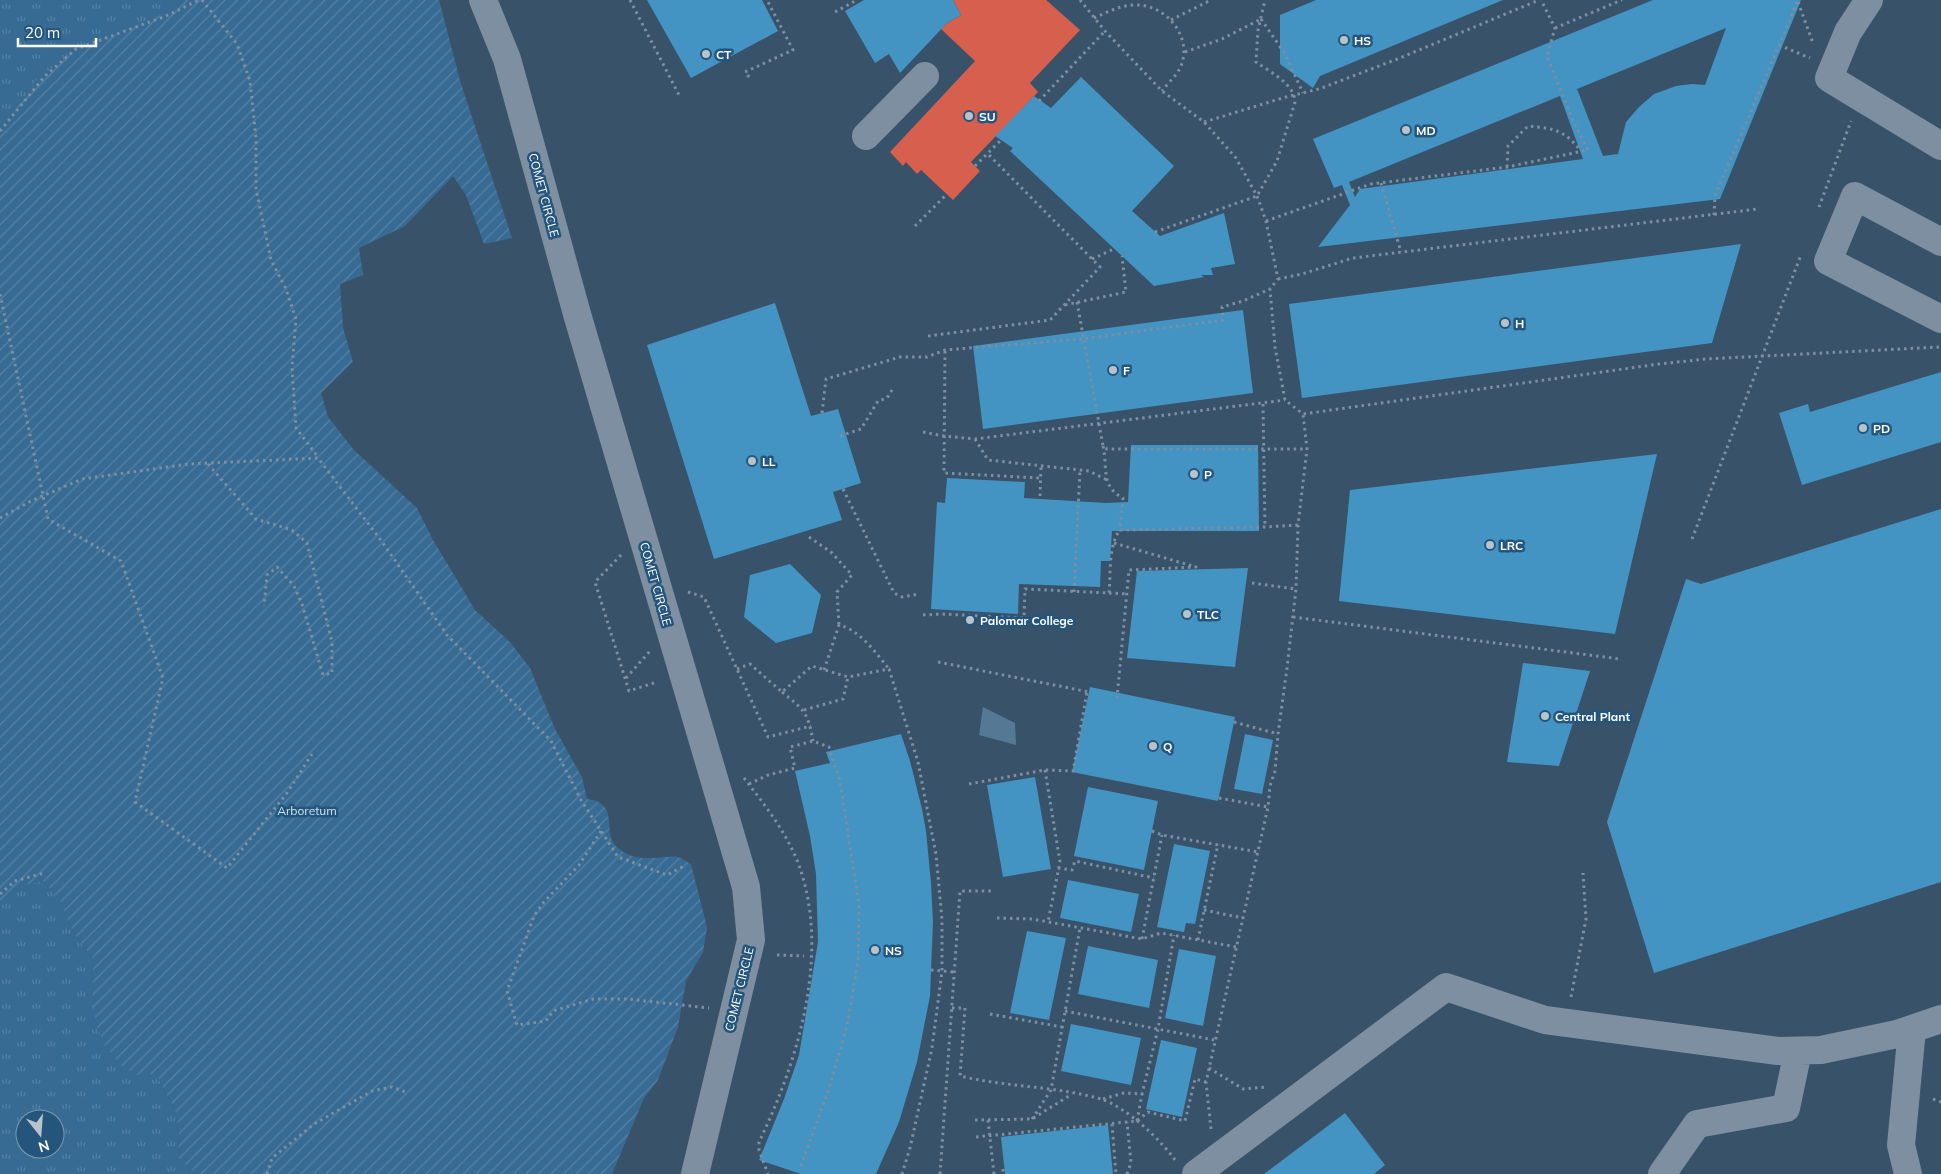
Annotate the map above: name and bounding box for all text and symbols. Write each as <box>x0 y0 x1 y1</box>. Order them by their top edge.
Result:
scale bar <box>18 15 95 47</box>
text: 20 m <box>25 23 60 42</box>
place label: HS <box>1354 33 1371 48</box>
marker: HS <box>1338 34 1350 46</box>
place label: CT <box>716 47 732 62</box>
marker: CT <box>700 48 712 60</box>
place label: SU <box>979 109 996 124</box>
marker: SU <box>963 110 975 122</box>
place label: MD <box>1416 123 1436 138</box>
marker: MD <box>1400 124 1412 136</box>
street label: COMET CIRCLE <box>526 151 562 239</box>
place label: H <box>1515 316 1524 331</box>
marker: H <box>1499 317 1511 329</box>
place label: F <box>1123 363 1130 378</box>
marker: F <box>1107 364 1119 376</box>
place label: PD <box>1873 421 1890 436</box>
marker: PD <box>1857 422 1869 434</box>
place label: LL <box>762 454 776 469</box>
marker: LL <box>746 455 758 467</box>
place label: P <box>1204 467 1212 482</box>
marker: P <box>1188 468 1200 480</box>
place label: LRC <box>1500 538 1523 553</box>
marker: LRC <box>1484 539 1496 551</box>
street label: COMET CIRCLE <box>637 541 675 627</box>
place label: TLC <box>1197 607 1219 622</box>
marker: TLC <box>1181 608 1193 620</box>
place label: Palomar College <box>980 613 1074 628</box>
marker: Palomar College <box>964 614 976 626</box>
place label: Central Plant <box>1555 709 1630 724</box>
marker: Central Plant <box>1539 710 1551 722</box>
place label: Q <box>1163 739 1172 754</box>
marker: Q <box>1147 740 1159 752</box>
park label: Arboretum <box>277 803 337 818</box>
place label: NS <box>885 943 902 958</box>
marker: NS <box>869 944 881 956</box>
street label: COMET CIRCLE <box>721 945 757 1033</box>
north arrow <box>15 1109 65 1159</box>
text: N <box>36 1136 51 1157</box>

